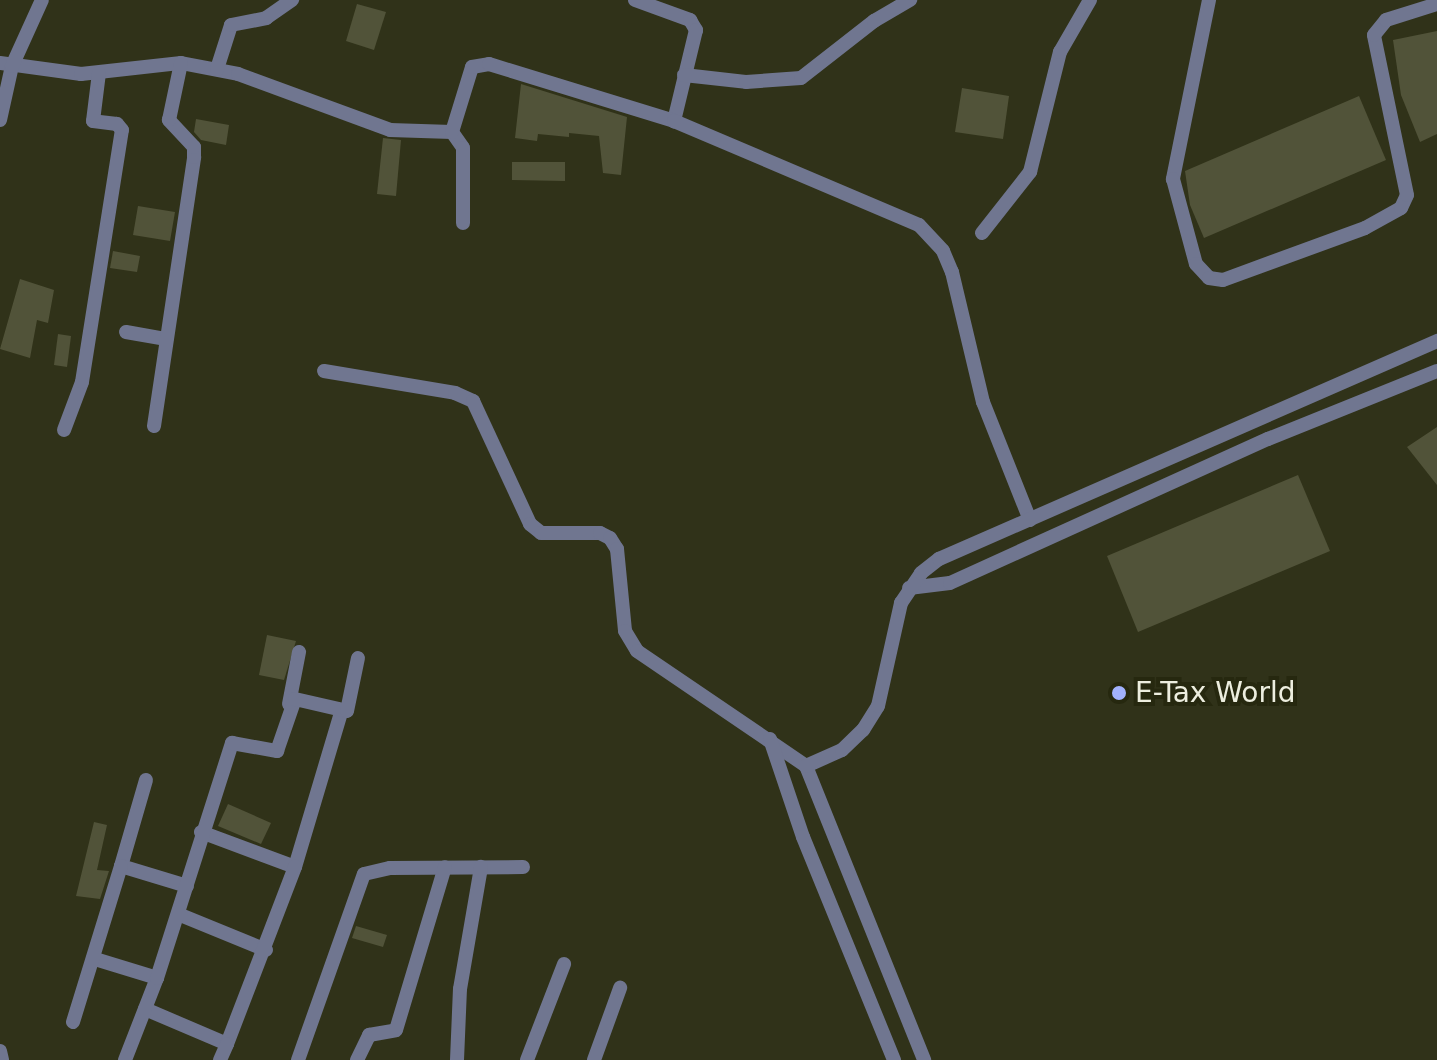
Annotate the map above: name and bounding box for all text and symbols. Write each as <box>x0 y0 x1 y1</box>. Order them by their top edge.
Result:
place label: E-Tax World <box>1135 676 1296 710</box>
marker: E-Tax World <box>1110 684 1128 702</box>

